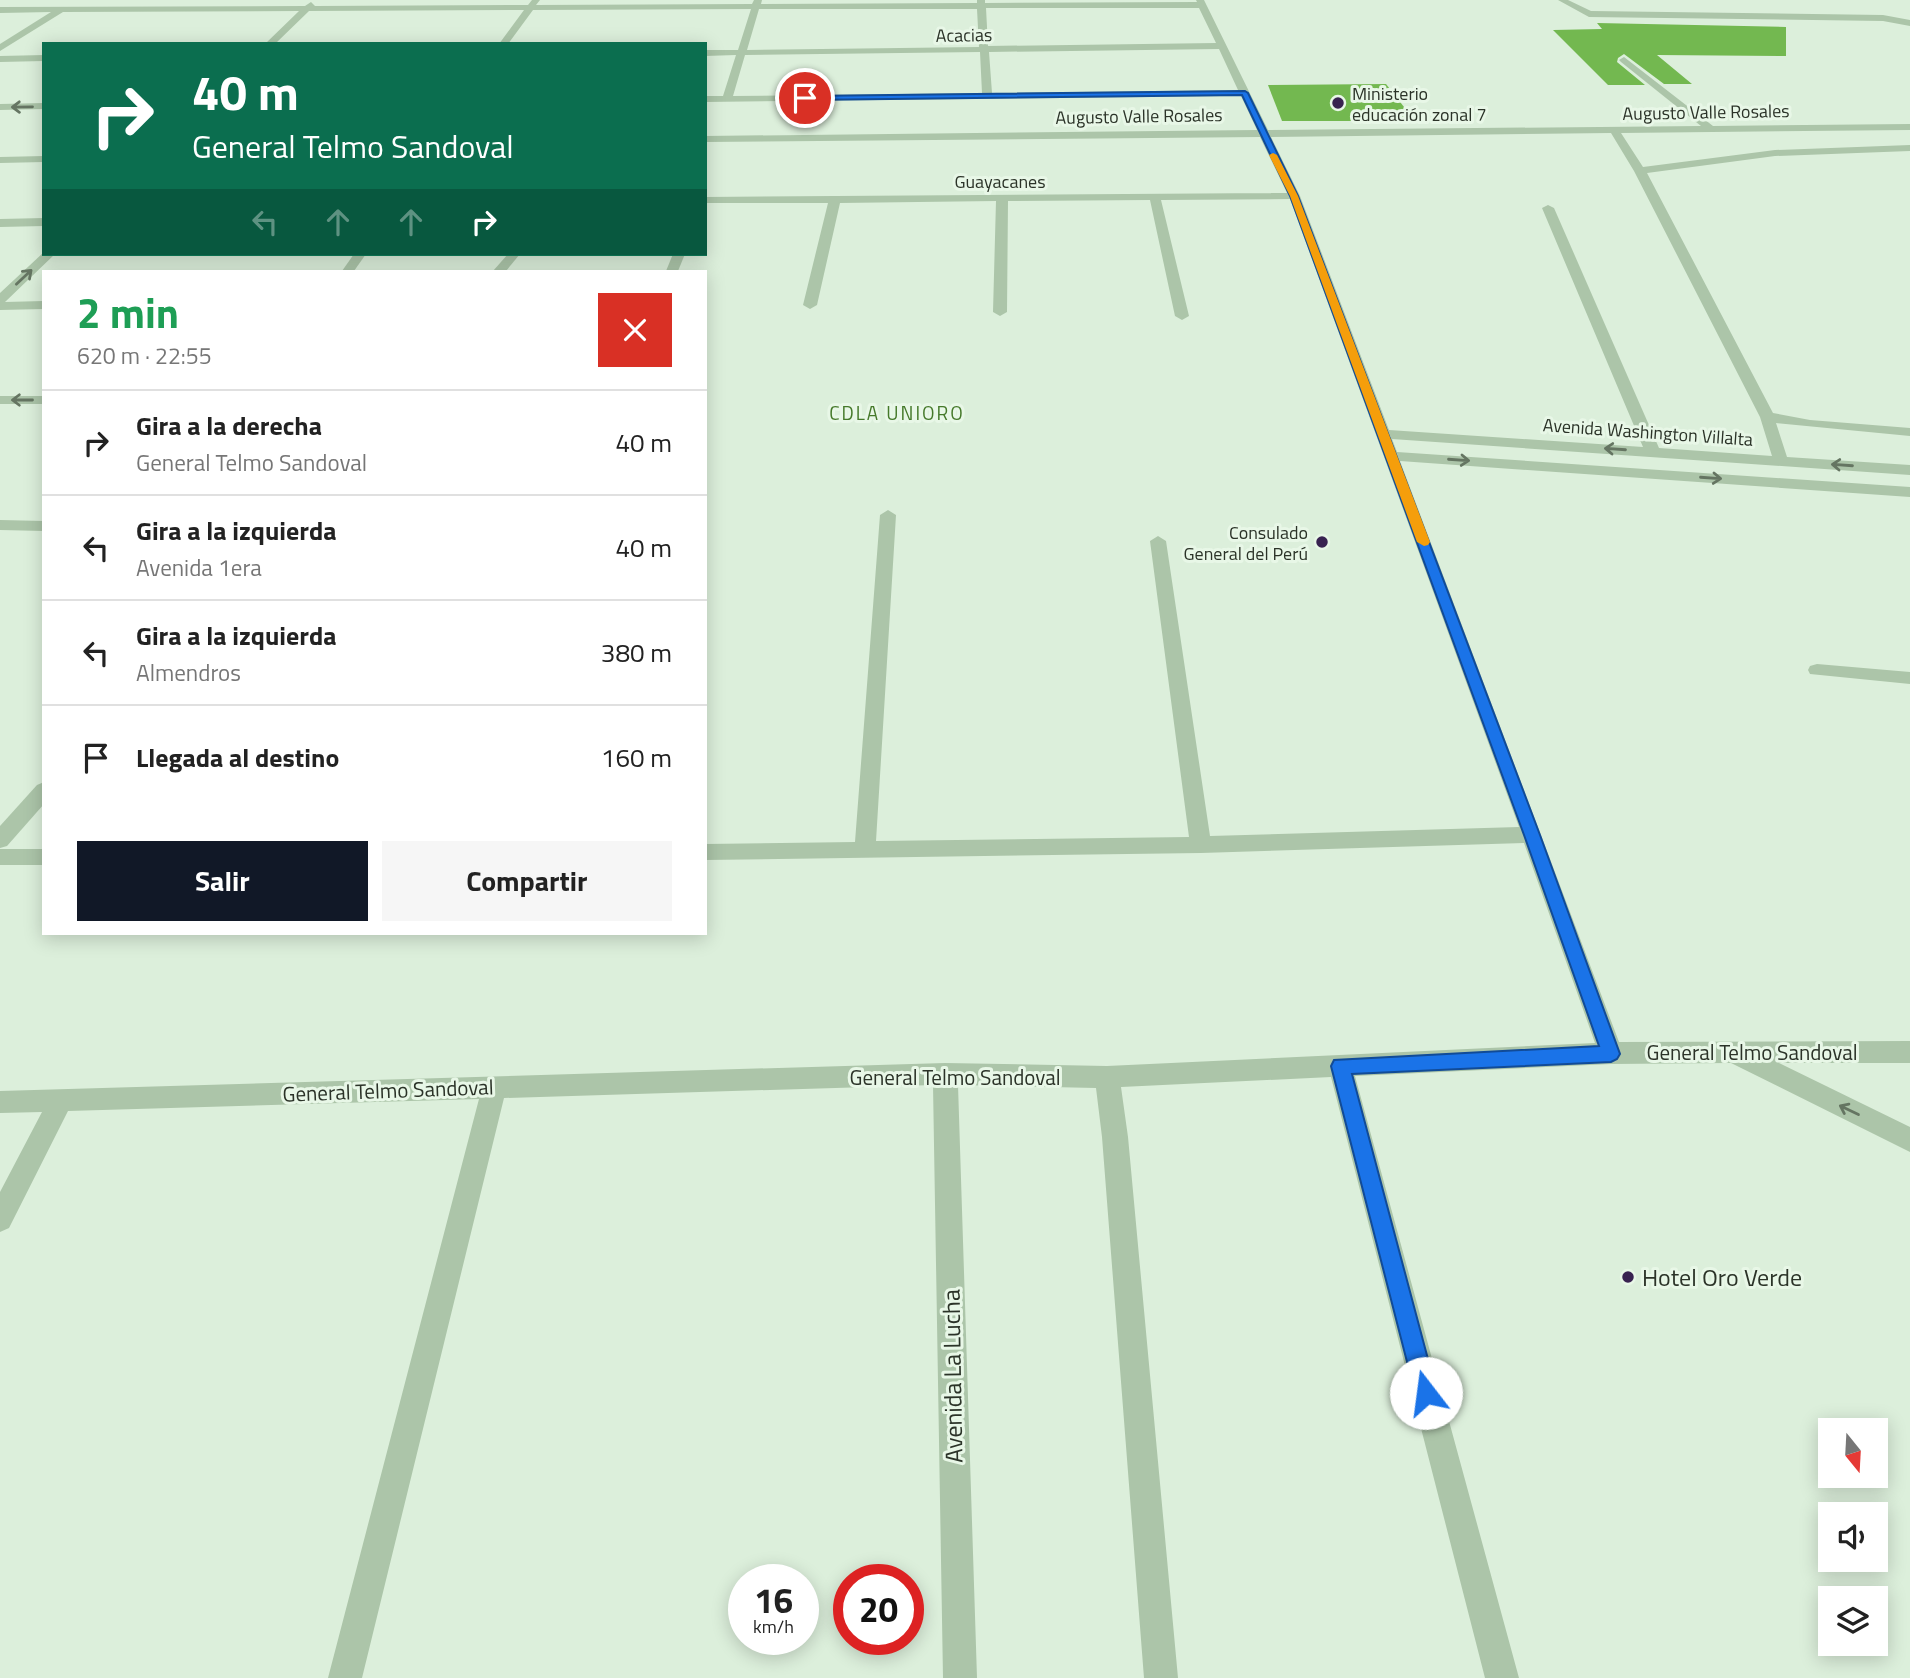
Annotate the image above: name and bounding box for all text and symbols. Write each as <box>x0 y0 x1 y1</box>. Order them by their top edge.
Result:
street label: Acacias <box>935 21 993 49</box>
text: 40 m <box>192 54 299 129</box>
pin <box>775 68 835 128</box>
icon: right <box>77 70 168 161</box>
icon: arrive <box>786 79 824 117</box>
place label: Ministerio educación zonal 7 <box>1352 80 1486 128</box>
marker: Ministerio educación zonal 7 <box>1330 95 1346 111</box>
street label: Augusto Valle Rosales <box>1622 97 1790 127</box>
one-way arrow <box>11 100 34 113</box>
street label: Augusto Valle Rosales <box>1055 101 1223 131</box>
text: General Telmo Sandoval <box>192 122 514 170</box>
street label: Guayacanes <box>954 168 1046 195</box>
icon: left <box>246 203 284 241</box>
icon: ahead <box>319 203 357 241</box>
icon: ahead <box>392 203 430 241</box>
icon: right <box>465 203 503 241</box>
one-way arrow <box>16 268 33 285</box>
text: 2 min <box>77 280 179 344</box>
button: close <box>598 293 672 367</box>
text: 620 m · 22:55 <box>77 338 212 373</box>
one-way arrow <box>11 393 34 407</box>
district label: CDLA UNIORO <box>829 398 965 427</box>
text: Gira a la derecha <box>136 406 322 445</box>
street label: Avenida Washington Villalta <box>1542 411 1754 453</box>
text: 40 m <box>615 423 672 462</box>
icon: right <box>77 424 115 462</box>
one-way arrow <box>1604 442 1627 455</box>
text: General Telmo Sandoval <box>136 445 367 480</box>
one-way arrow <box>1448 454 1471 467</box>
one-way arrow <box>1831 458 1854 471</box>
one-way arrow <box>1699 472 1722 485</box>
text: Gira a la izquierda <box>136 511 337 550</box>
place label: Consulado General del Perú <box>1183 519 1308 567</box>
text: 40 m <box>615 528 672 567</box>
icon: left <box>77 529 115 567</box>
marker: Consulado General del Perú <box>1314 534 1330 550</box>
text: Avenida 1era <box>136 550 262 585</box>
text: Gira a la izquierda <box>136 616 337 655</box>
text: 380 m <box>601 633 672 672</box>
icon: left <box>77 634 115 672</box>
text: Almendros <box>136 655 241 690</box>
text: Llegada al destino <box>136 738 339 777</box>
text: 160 m <box>601 738 672 777</box>
icon: arrive <box>77 739 115 777</box>
button: Salir <box>77 841 368 921</box>
button: Compartir <box>382 841 672 921</box>
street label: General Telmo Sandoval <box>1646 1036 1858 1068</box>
street label: General Telmo Sandoval <box>849 1061 1061 1093</box>
street label: General Telmo Sandoval <box>282 1070 494 1110</box>
one-way arrow <box>1839 1102 1860 1116</box>
place label: Hotel Oro Verde <box>1642 1259 1802 1295</box>
marker: Hotel Oro Verde <box>1620 1269 1636 1285</box>
street label: Avenida La Lucha <box>932 1289 972 1463</box>
position arrow <box>1389 1356 1463 1430</box>
north arrow <box>1818 1418 1888 1488</box>
map controls <box>1818 1418 1888 1656</box>
button: sound <box>1818 1502 1888 1572</box>
speed limit sign: 20 <box>833 1564 924 1655</box>
text: 16 <box>754 1573 793 1627</box>
button: layers <box>1818 1586 1888 1656</box>
text: km/h <box>753 1613 794 1640</box>

